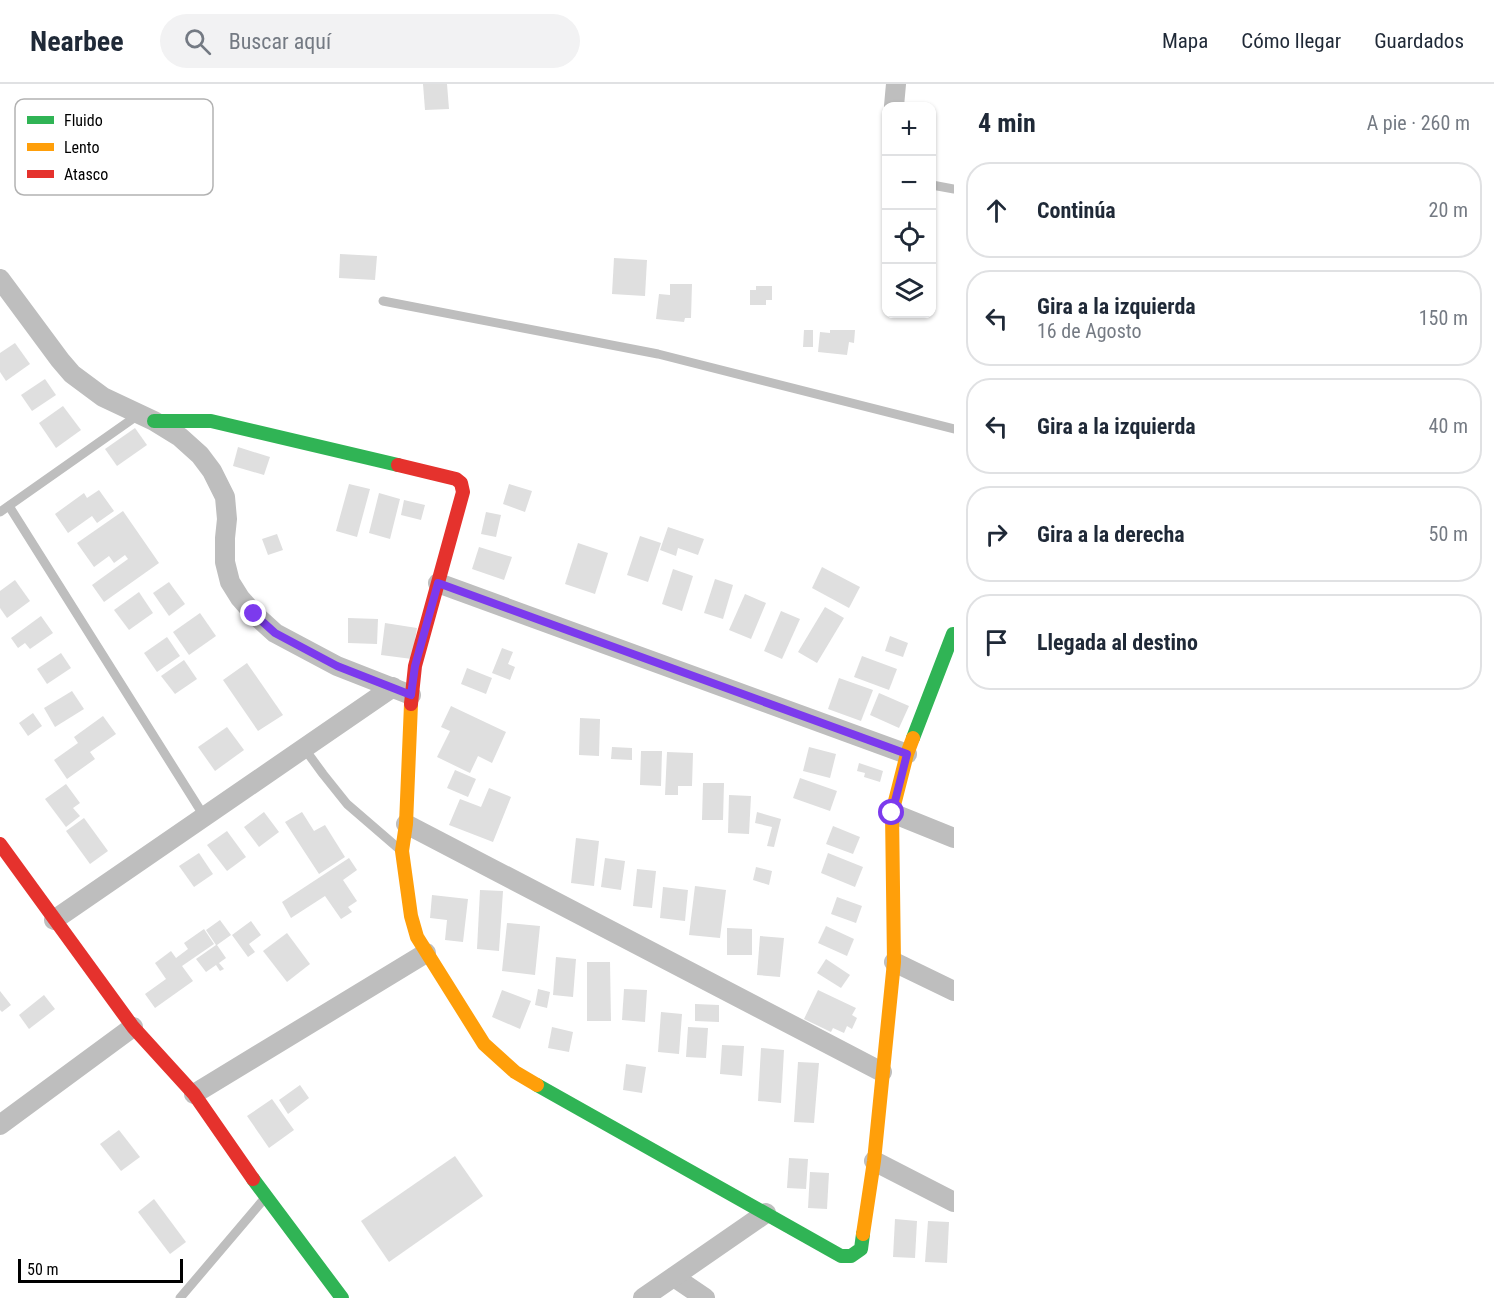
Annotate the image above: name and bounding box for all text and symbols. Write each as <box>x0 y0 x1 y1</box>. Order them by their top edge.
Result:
search box <box>160 14 580 68</box>
text: Nearbee <box>30 25 124 58</box>
icon: search <box>181 25 214 58</box>
text: Buscar aquí <box>229 29 331 54</box>
text: Mapa <box>1162 29 1208 53</box>
text: Cómo llegar <box>1241 29 1341 53</box>
text: Guardados <box>1374 29 1464 53</box>
legend <box>15 99 213 195</box>
map controls <box>882 102 936 318</box>
button: + <box>882 102 936 156</box>
text: 4 min <box>978 108 1036 138</box>
text: Fluido <box>64 111 103 130</box>
text: A pie · 260 m <box>1367 111 1470 135</box>
text: Lento <box>64 138 99 157</box>
button: − <box>882 156 936 210</box>
text: Atasco <box>64 165 108 184</box>
icon: ahead <box>980 194 1013 227</box>
text: Continúa <box>1037 198 1116 223</box>
text: 20 m <box>1429 198 1468 222</box>
button: locate <box>882 210 936 264</box>
button: layers <box>882 264 936 318</box>
text: Gira a la izquierda <box>1037 294 1196 319</box>
icon: left <box>980 302 1013 335</box>
text: 150 m <box>1419 306 1468 330</box>
text: 16 de Agosto <box>1037 319 1142 343</box>
icon: left <box>980 410 1013 443</box>
text: Gira a la izquierda <box>1037 414 1196 439</box>
text: 40 m <box>1429 414 1468 438</box>
icon: right <box>980 518 1013 551</box>
text: Gira a la derecha <box>1037 522 1185 547</box>
text: 50 m <box>1429 522 1468 546</box>
route end <box>240 600 266 626</box>
icon: arrive <box>980 626 1013 659</box>
text: Llegada al destino <box>1037 630 1198 655</box>
route start <box>878 799 904 825</box>
scale bar <box>18 1256 183 1284</box>
text: 50 m <box>27 1260 59 1279</box>

